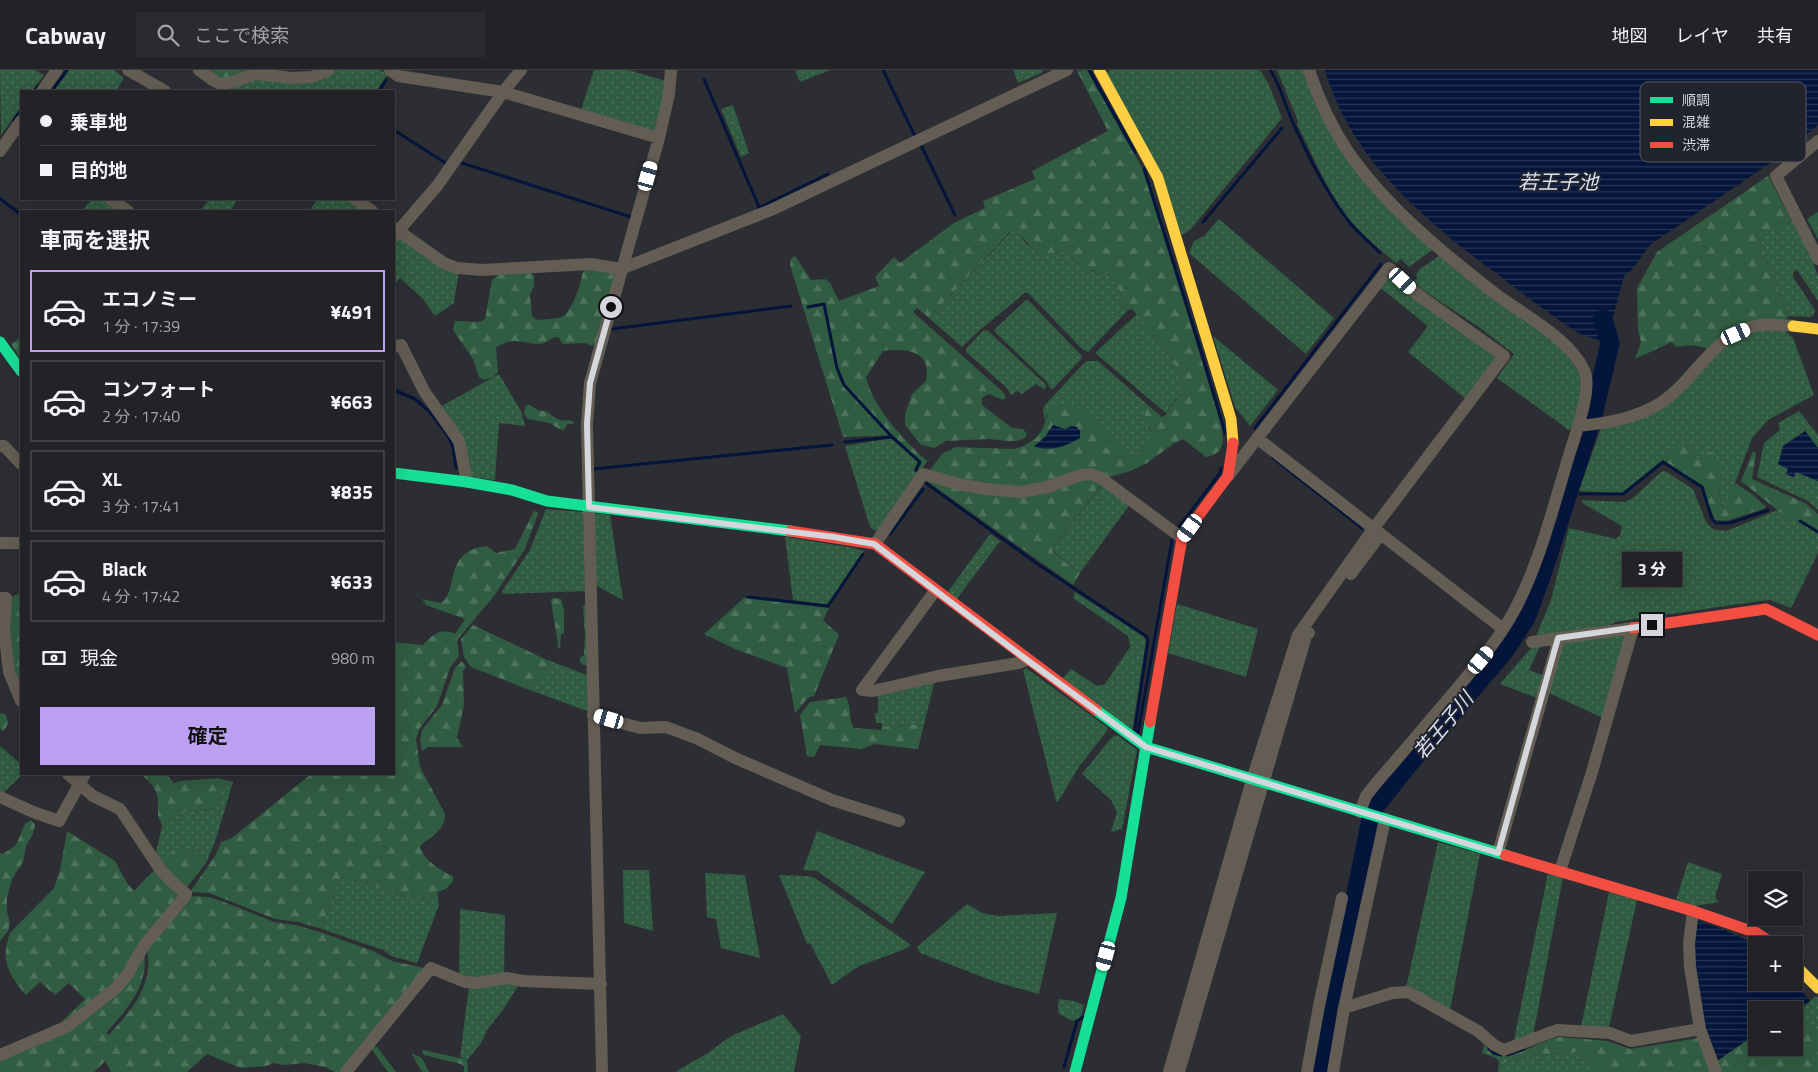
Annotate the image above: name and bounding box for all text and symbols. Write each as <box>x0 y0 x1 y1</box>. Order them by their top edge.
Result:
search box <box>136 12 486 57</box>
text: Cabway <box>25 17 106 53</box>
text: ここで検索 <box>194 20 289 49</box>
icon: search <box>154 21 182 49</box>
text: 地図 <box>1612 22 1648 49</box>
text: レイヤ <box>1676 22 1729 49</box>
text: 共有 <box>1757 22 1793 49</box>
legend <box>1640 82 1806 162</box>
text: 順調 <box>1682 89 1710 110</box>
text: 乗車地 <box>70 107 127 136</box>
text: 混雑 <box>1682 111 1710 132</box>
text: 渋滞 <box>1682 134 1710 155</box>
text: 目的地 <box>70 155 127 184</box>
car <box>636 160 659 192</box>
water label: 若王子池 <box>1518 166 1600 197</box>
text: 車両を選択 <box>40 223 150 257</box>
car <box>1386 265 1419 297</box>
text: エコノミー <box>102 284 197 313</box>
icon: car <box>42 289 87 334</box>
route start <box>600 296 622 318</box>
text: ¥491 <box>330 297 373 326</box>
text: 1 分 · 17:39 <box>102 314 180 338</box>
car <box>1719 321 1752 347</box>
text: コンフォート <box>102 374 215 403</box>
icon: car <box>42 379 87 424</box>
text: ¥663 <box>330 387 373 416</box>
text: 2 分 · 17:40 <box>102 404 180 428</box>
text: XL <box>102 464 122 493</box>
icon: car <box>42 469 87 514</box>
text: ¥835 <box>330 477 373 506</box>
text: 3 分 · 17:41 <box>102 494 180 518</box>
car <box>1175 511 1204 545</box>
callout: 3 分 <box>1622 552 1682 588</box>
text: Black <box>102 554 147 583</box>
text: 3 分 <box>1638 557 1666 581</box>
icon: car <box>42 559 87 604</box>
text: ¥633 <box>330 567 373 596</box>
text: 4 分 · 17:42 <box>102 584 180 608</box>
route end <box>1641 614 1663 636</box>
text: 現金 <box>80 643 118 672</box>
icon: cash <box>40 644 68 672</box>
car <box>1465 644 1496 676</box>
text: 980 m <box>331 646 375 670</box>
water label: 若王子川 <box>1405 683 1482 766</box>
button: 確定 <box>40 707 375 765</box>
car <box>592 708 625 730</box>
map controls <box>1748 871 1803 1056</box>
button: layers <box>1748 871 1803 926</box>
button: + <box>1748 936 1803 991</box>
car <box>1094 940 1117 972</box>
button: − <box>1748 1001 1803 1056</box>

